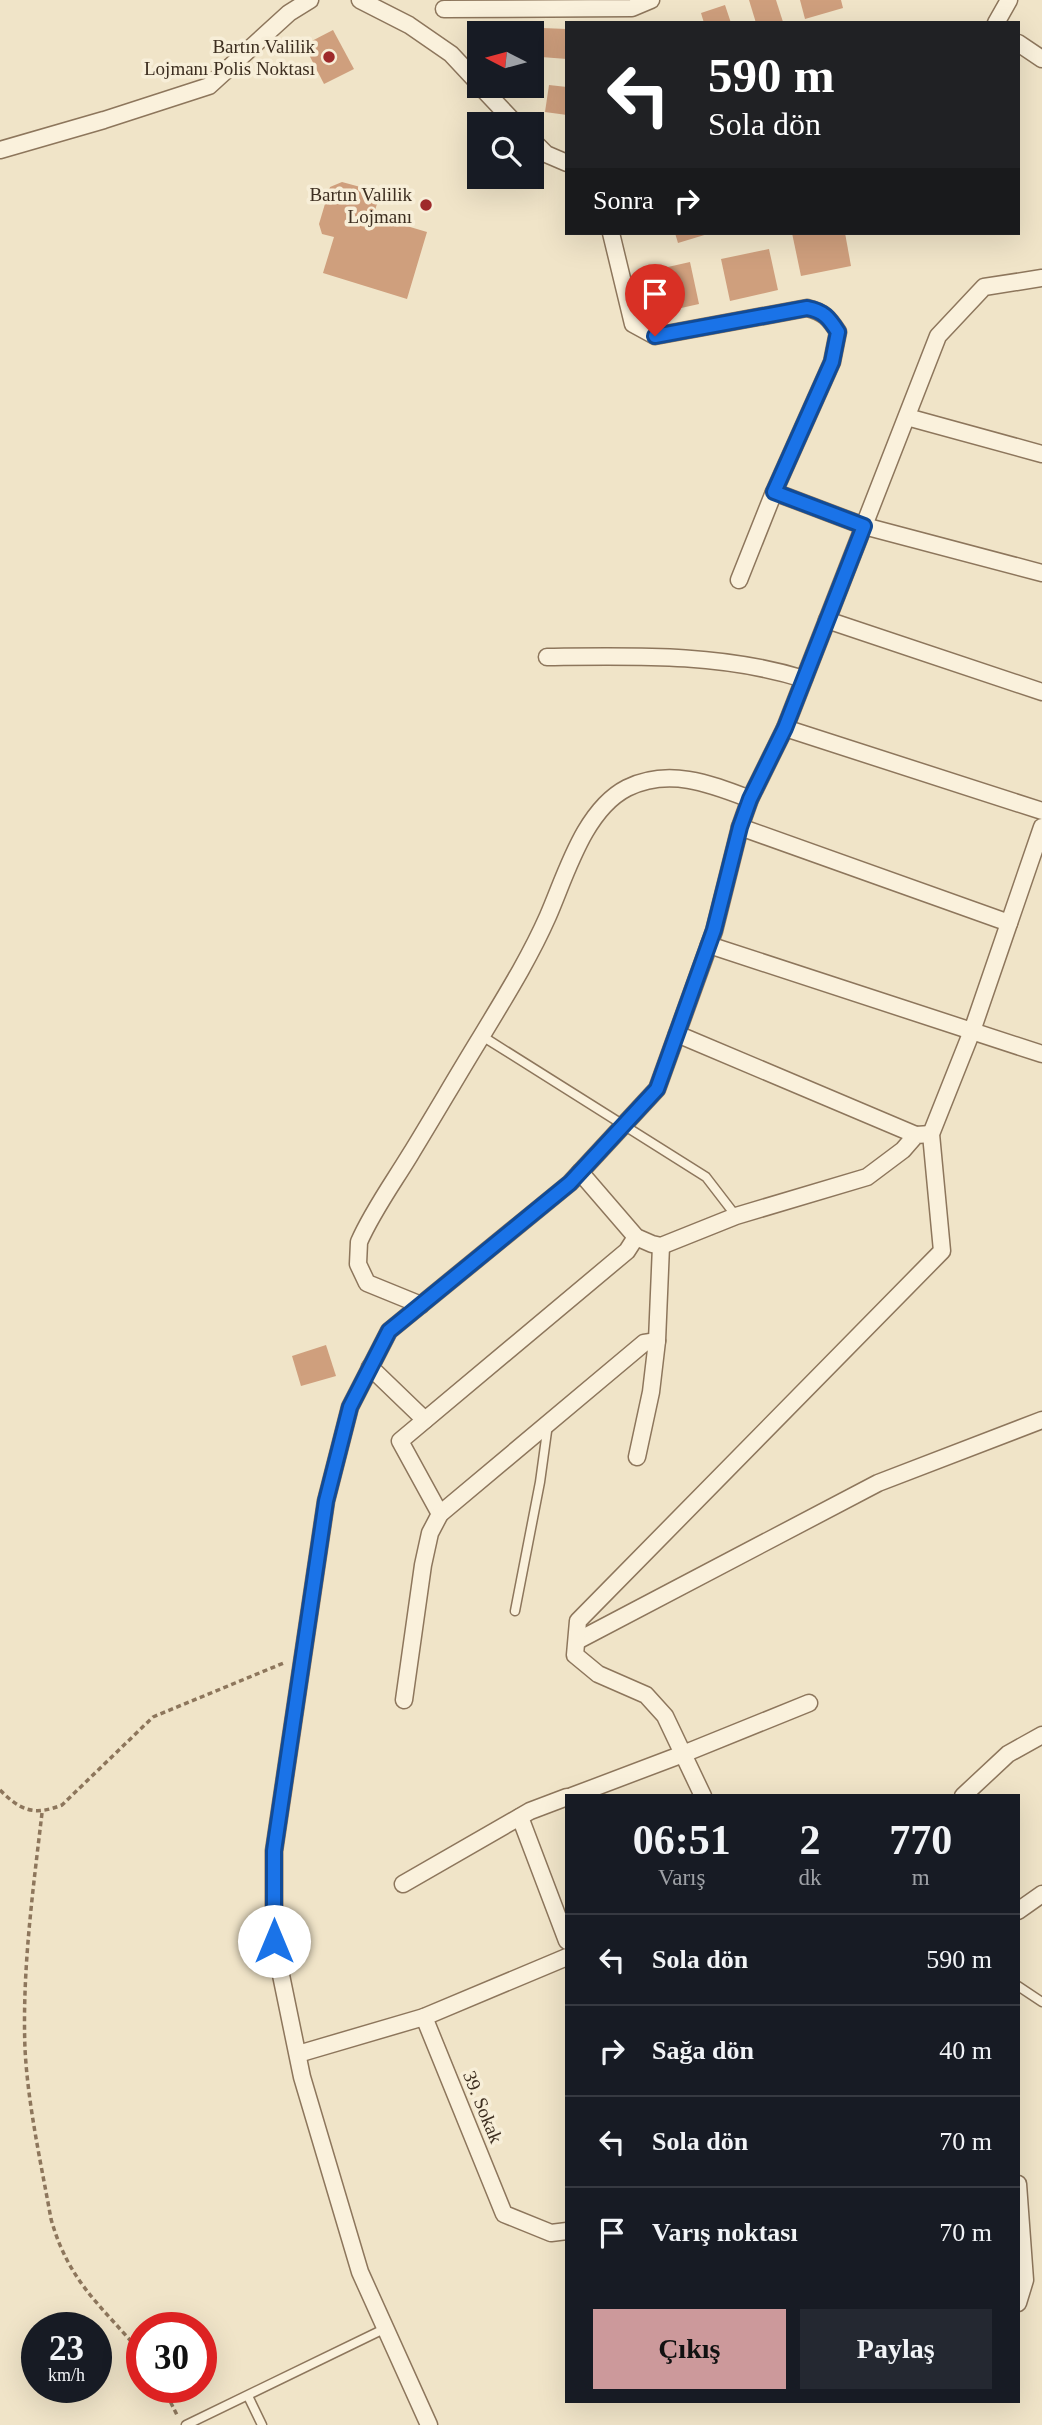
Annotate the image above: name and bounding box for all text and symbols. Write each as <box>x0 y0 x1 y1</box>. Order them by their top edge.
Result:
north arrow <box>467 21 544 98</box>
map controls <box>467 21 544 189</box>
place label: Bartın Valilik Lojmanı Polis Noktası <box>144 36 315 79</box>
text: 590 m <box>708 48 835 103</box>
marker: Bartın Valilik Lojmanı Polis Noktası <box>321 49 337 65</box>
icon: left <box>593 49 684 140</box>
text: Sola dön <box>708 106 821 142</box>
button: search <box>467 112 544 189</box>
icon: right <box>668 182 706 220</box>
place label: Bartın Valilik Lojmanı <box>309 184 412 227</box>
text: Sonra <box>593 186 654 215</box>
marker: Bartın Valilik Lojmanı <box>418 197 434 213</box>
pin <box>625 264 685 336</box>
icon: arrive <box>636 275 674 313</box>
text: 06:51 <box>633 1817 731 1863</box>
text: 2 <box>800 1817 821 1863</box>
text: 770 <box>889 1817 952 1863</box>
text: Varış <box>658 1865 705 1890</box>
text: dk <box>799 1865 822 1890</box>
text: m <box>912 1865 930 1890</box>
position arrow <box>237 1904 311 1978</box>
icon: left <box>593 1941 631 1979</box>
text: Sola dön <box>652 1945 748 1974</box>
text: 590 m <box>926 1945 992 1974</box>
icon: right <box>593 2032 631 2070</box>
text: Sağa dön <box>652 2036 754 2065</box>
text: 40 m <box>939 2036 992 2065</box>
street label: 39. Sokak <box>459 2068 507 2147</box>
icon: left <box>593 2123 631 2161</box>
text: Sola dön <box>652 2127 748 2156</box>
text: 70 m <box>939 2127 992 2156</box>
icon: arrive <box>593 2214 631 2252</box>
text: Varış noktası <box>652 2218 798 2247</box>
text: 70 m <box>939 2218 992 2247</box>
button: Çıkış <box>593 2309 786 2389</box>
button: Paylaş <box>800 2309 992 2389</box>
speed limit sign: 30 <box>126 2312 217 2403</box>
text: 23 <box>49 2329 84 2368</box>
text: km/h <box>48 2365 85 2385</box>

